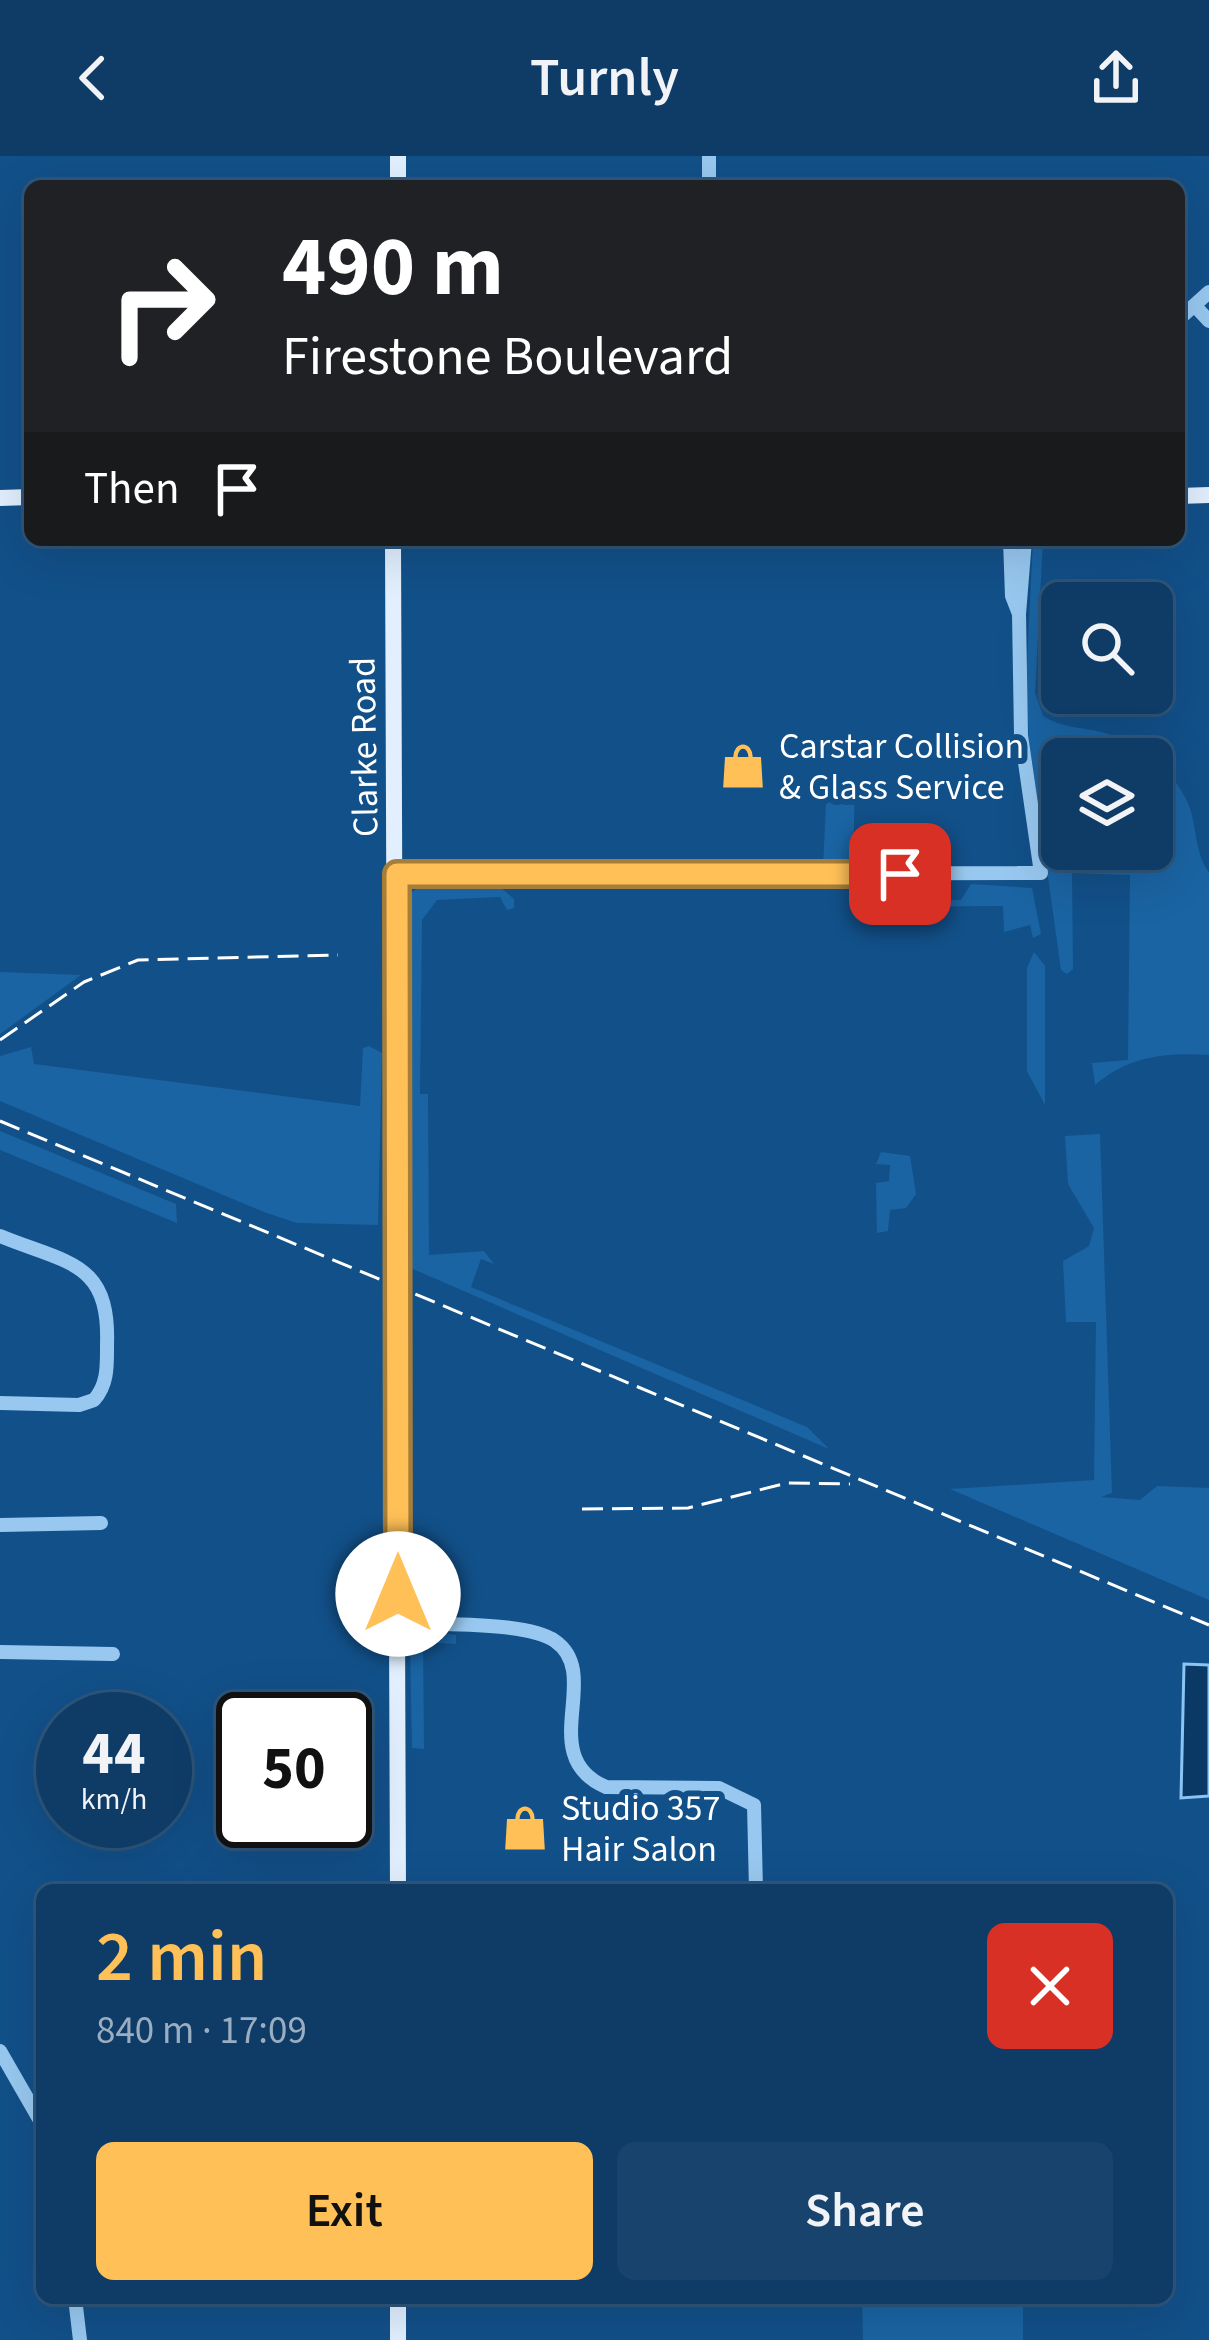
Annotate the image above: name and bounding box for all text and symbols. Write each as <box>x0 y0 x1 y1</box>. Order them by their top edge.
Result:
text: Turnly <box>530 40 679 117</box>
icon: back <box>60 45 126 111</box>
icon: share <box>1083 45 1149 111</box>
text: 490 m <box>282 208 504 328</box>
icon: right <box>84 228 240 384</box>
text: Firestone Boulevard <box>282 319 733 396</box>
icon: arrive <box>204 456 270 522</box>
text: Then <box>84 457 180 521</box>
map controls <box>1041 582 1173 870</box>
button: search <box>1041 582 1173 714</box>
street label: Clarke Road <box>337 657 392 837</box>
place label: Carstar Collision & Glass Service <box>779 721 1024 813</box>
button: layers <box>1041 738 1173 870</box>
shop icon: Carstar Collision & Glass Service <box>718 741 768 791</box>
pin <box>849 823 951 925</box>
icon: arrive <box>867 841 933 907</box>
position arrow <box>335 1531 461 1657</box>
speed limit sign: 50 <box>216 1692 372 1848</box>
text: 44 <box>82 1712 146 1797</box>
text: km/h <box>81 1778 147 1821</box>
place label: Studio 357 Hair Salon <box>561 1783 720 1875</box>
shop icon: Studio 357 Hair Salon <box>500 1803 550 1853</box>
text: 2 min <box>96 1906 267 2009</box>
button: close <box>987 1923 1113 2049</box>
text: 840 m · 17:09 <box>96 2003 307 2059</box>
button: Exit <box>96 2142 593 2280</box>
button: Share <box>617 2142 1113 2280</box>

